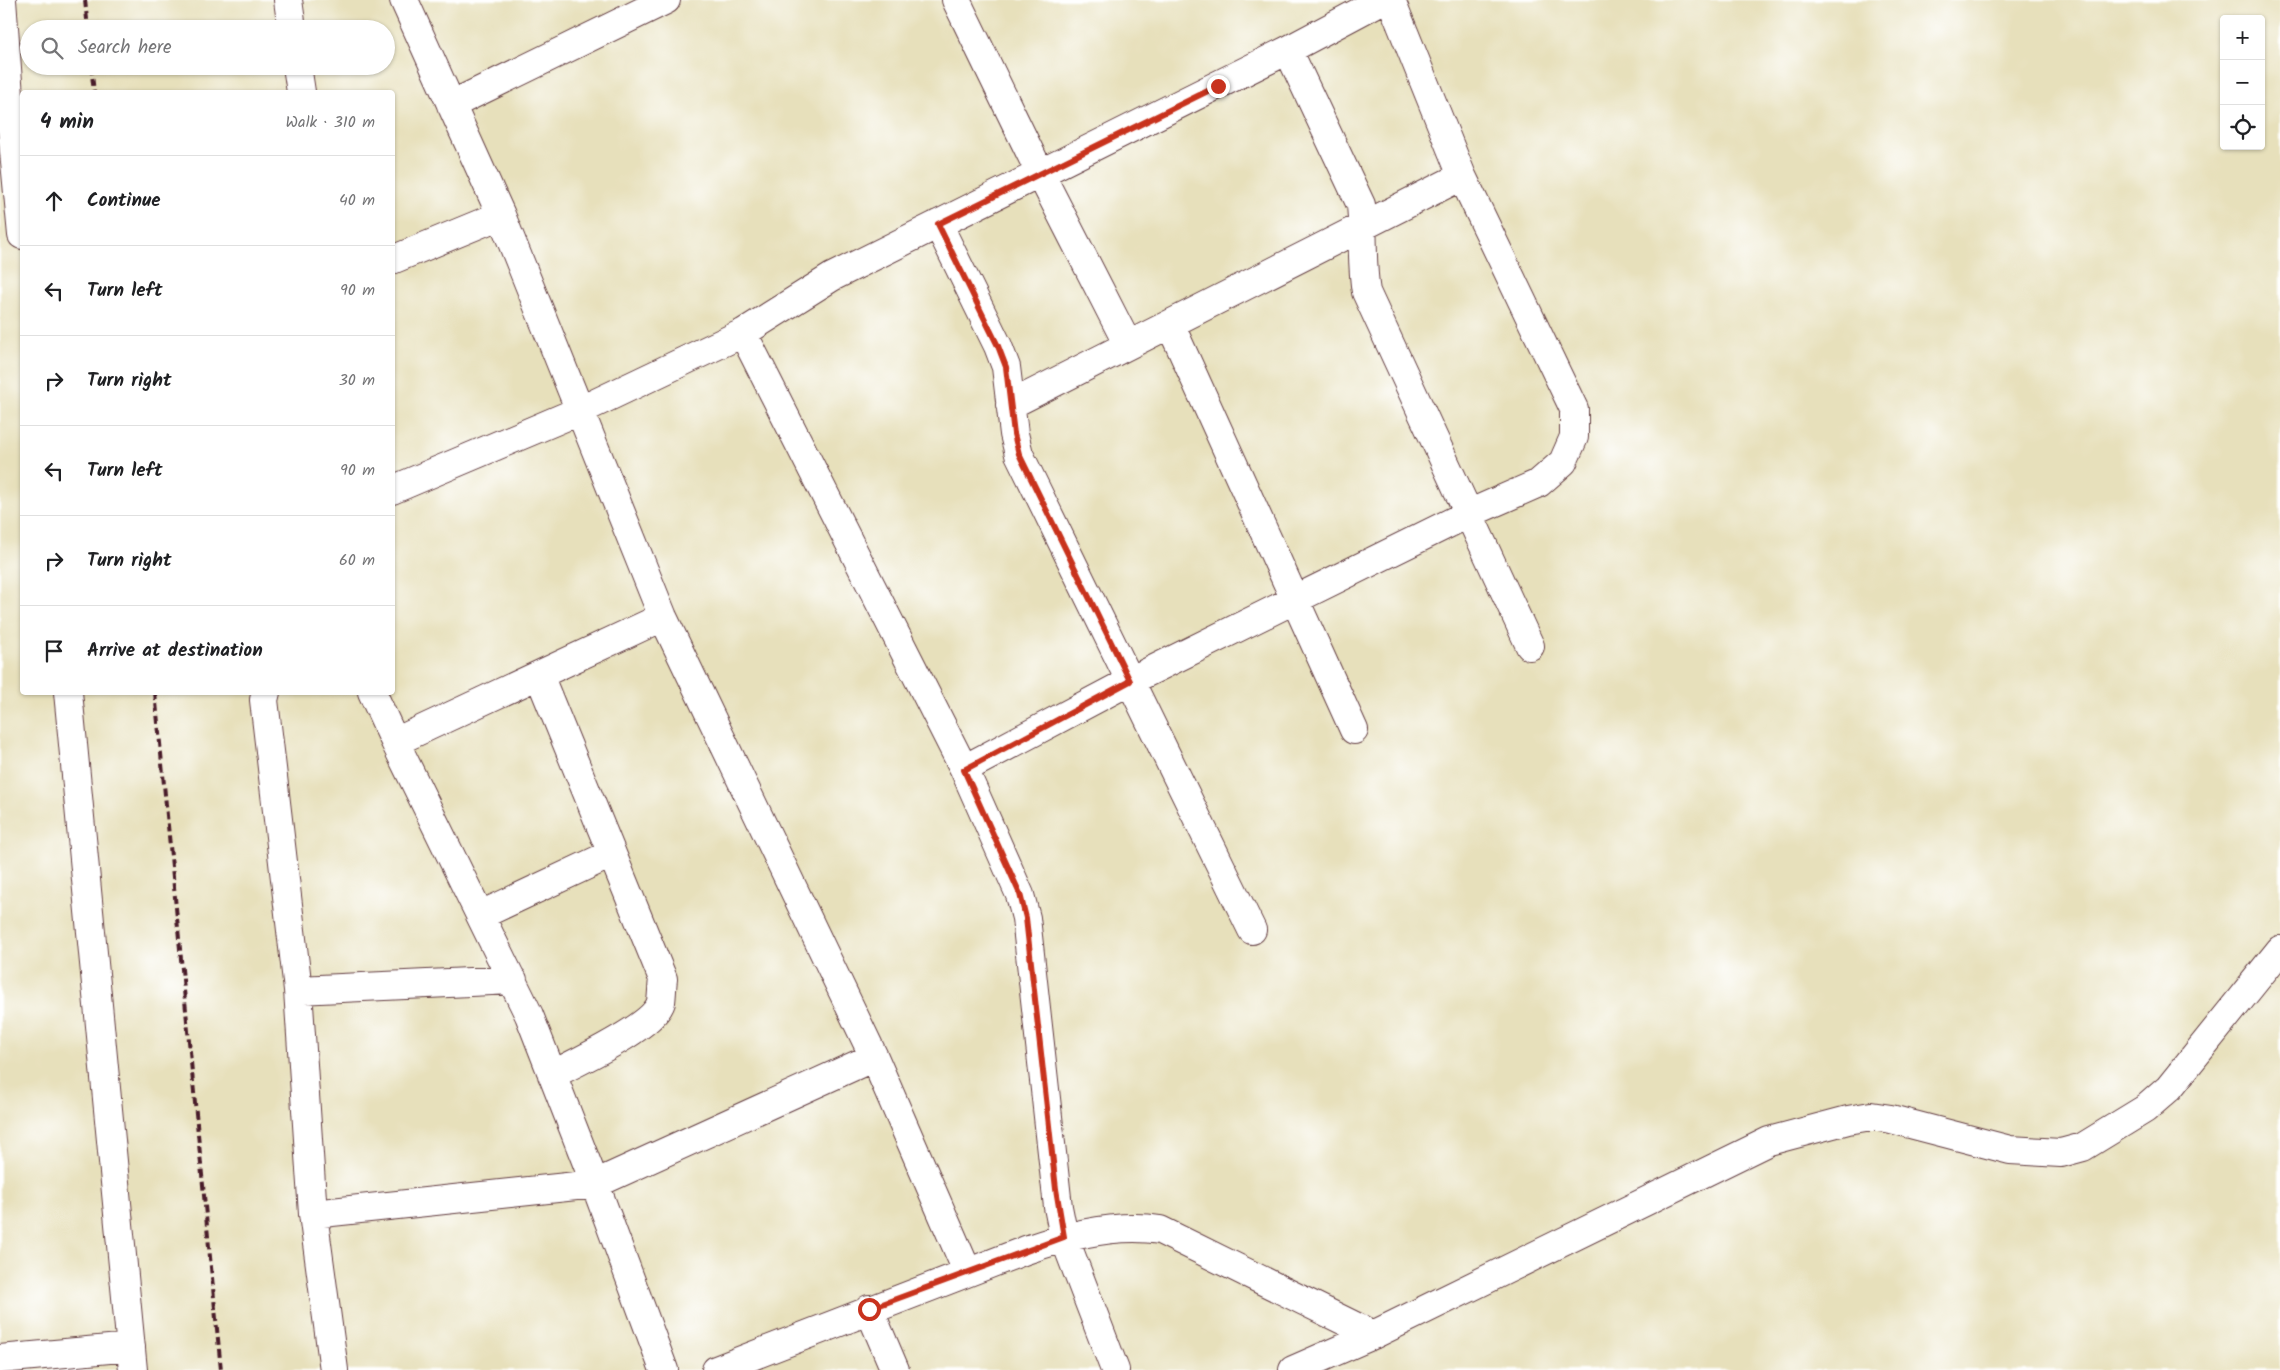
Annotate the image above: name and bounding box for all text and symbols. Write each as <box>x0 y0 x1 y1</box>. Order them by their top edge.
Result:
map controls <box>2220 15 2265 150</box>
button: + <box>2220 15 2265 60</box>
search box <box>20 20 395 75</box>
text: Search here <box>78 33 172 63</box>
icon: search <box>38 34 66 62</box>
button: − <box>2220 60 2265 105</box>
route end <box>1207 75 1230 98</box>
button: locate <box>2220 105 2265 150</box>
text: 4 min <box>40 106 94 139</box>
text: Walk · 310 m <box>286 110 375 135</box>
text: Continue <box>87 186 160 216</box>
icon: ahead <box>40 187 68 215</box>
text: 40 m <box>339 188 375 213</box>
text: Turn left <box>87 276 162 306</box>
icon: left <box>40 277 68 305</box>
text: 90 m <box>340 278 375 303</box>
text: Turn right <box>87 366 172 396</box>
icon: right <box>40 367 68 395</box>
text: 30 m <box>339 368 375 393</box>
text: Turn left <box>87 456 162 486</box>
icon: left <box>40 457 68 485</box>
text: 90 m <box>340 458 375 483</box>
text: Turn right <box>87 546 172 576</box>
icon: right <box>40 547 68 575</box>
text: 60 m <box>339 548 375 573</box>
text: Arrive at destination <box>87 636 263 666</box>
icon: arrive <box>40 637 68 665</box>
route start <box>858 1298 881 1321</box>

